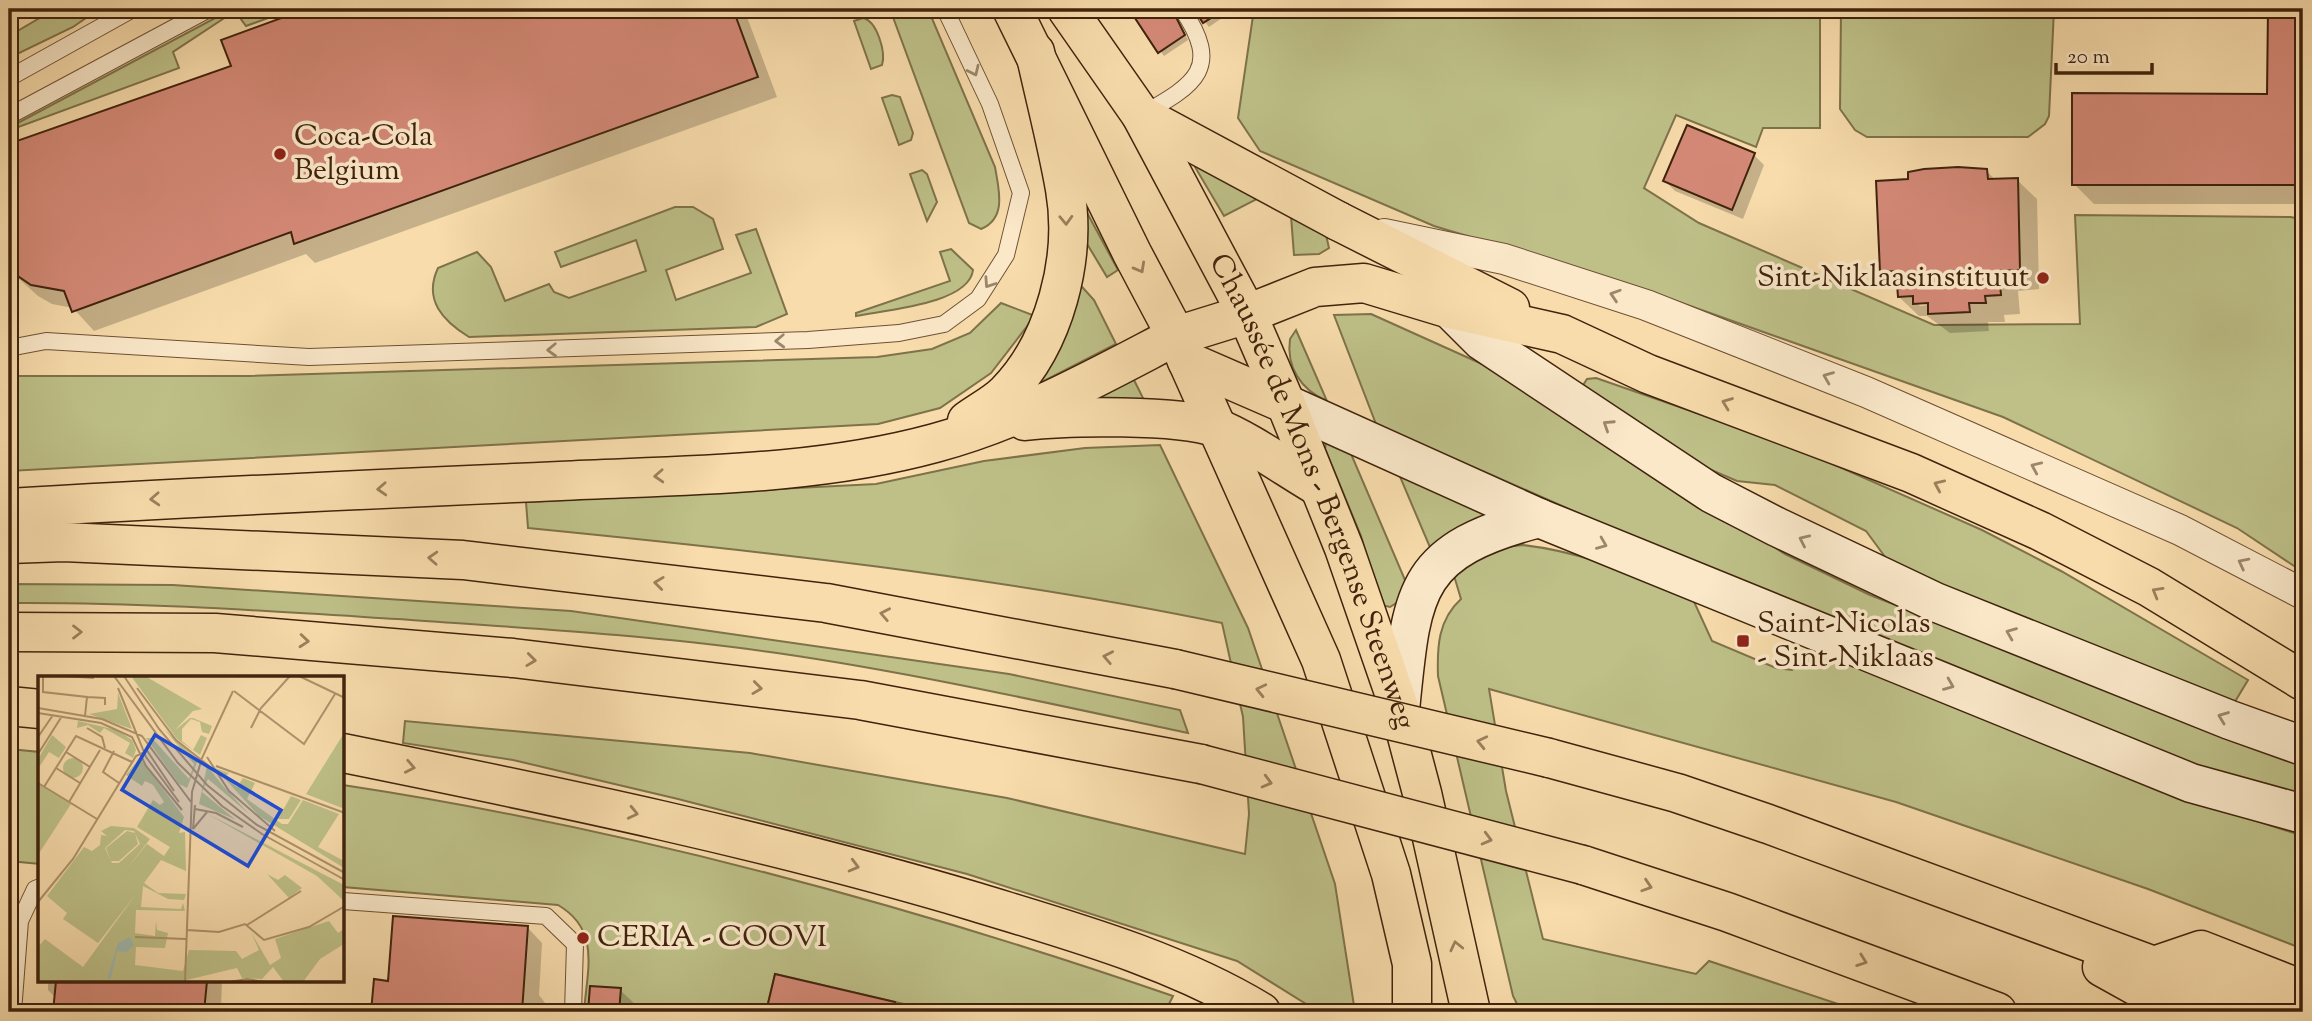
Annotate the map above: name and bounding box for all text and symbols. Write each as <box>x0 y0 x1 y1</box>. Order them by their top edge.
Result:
scale bar <box>2056 32 2153 76</box>
text: 20 m <box>2067 43 2110 73</box>
one-way arrow <box>966 63 980 76</box>
place label: Coca-Cola Belgium <box>294 116 433 193</box>
marker: Coca-Cola Belgium <box>272 146 288 162</box>
one-way arrow <box>1059 214 1074 225</box>
street label: Chaussée de Mons - Bergense Steenweg <box>1197 246 1426 734</box>
place label: Sint-Niklaasinstituut <box>1757 257 2029 300</box>
one-way arrow <box>1132 261 1145 274</box>
marker: Sint-Niklaasinstituut <box>2035 270 2051 286</box>
one-way arrow <box>985 275 997 288</box>
one-way arrow <box>1610 289 1622 303</box>
one-way arrow <box>774 333 785 348</box>
one-way arrow <box>547 342 558 357</box>
one-way arrow <box>1822 371 1835 385</box>
one-way arrow <box>1722 398 1734 412</box>
one-way arrow <box>1603 421 1616 433</box>
one-way arrow <box>2031 461 2044 475</box>
one-way arrow <box>653 468 664 483</box>
one-way arrow <box>1934 480 1947 494</box>
one-way arrow <box>377 481 388 496</box>
one-way arrow <box>149 492 160 507</box>
one-way arrow <box>1799 534 1811 548</box>
one-way arrow <box>1596 535 1608 549</box>
one-way arrow <box>428 551 439 566</box>
one-way arrow <box>2238 557 2250 571</box>
one-way arrow <box>654 576 665 591</box>
one-way arrow <box>2152 587 2165 600</box>
place label: Saint-Nicolas - Sint-Niklaas <box>1757 603 1934 680</box>
one-way arrow <box>879 608 891 623</box>
one-way arrow <box>72 624 83 640</box>
one-way arrow <box>2006 627 2019 641</box>
one-way arrow <box>299 633 310 648</box>
marker: Saint-Nicolas - Sint-Niklaas <box>1735 633 1751 649</box>
one-way arrow <box>1102 650 1114 665</box>
one-way arrow <box>525 653 537 668</box>
inset map <box>38 676 345 982</box>
one-way arrow <box>1943 676 1955 690</box>
one-way arrow <box>751 680 763 695</box>
one-way arrow <box>1255 684 1267 698</box>
one-way arrow <box>2217 712 2229 726</box>
one-way arrow <box>1476 736 1488 751</box>
one-way arrow <box>404 758 416 773</box>
one-way arrow <box>1261 773 1273 788</box>
one-way arrow <box>627 805 639 819</box>
one-way arrow <box>1481 831 1493 846</box>
one-way arrow <box>848 858 860 872</box>
one-way arrow <box>1641 878 1653 892</box>
place label: CERIA - COOVI <box>597 917 827 960</box>
marker: CERIA - COOVI <box>575 930 591 946</box>
one-way arrow <box>1450 940 1464 952</box>
one-way arrow <box>1856 953 1868 967</box>

